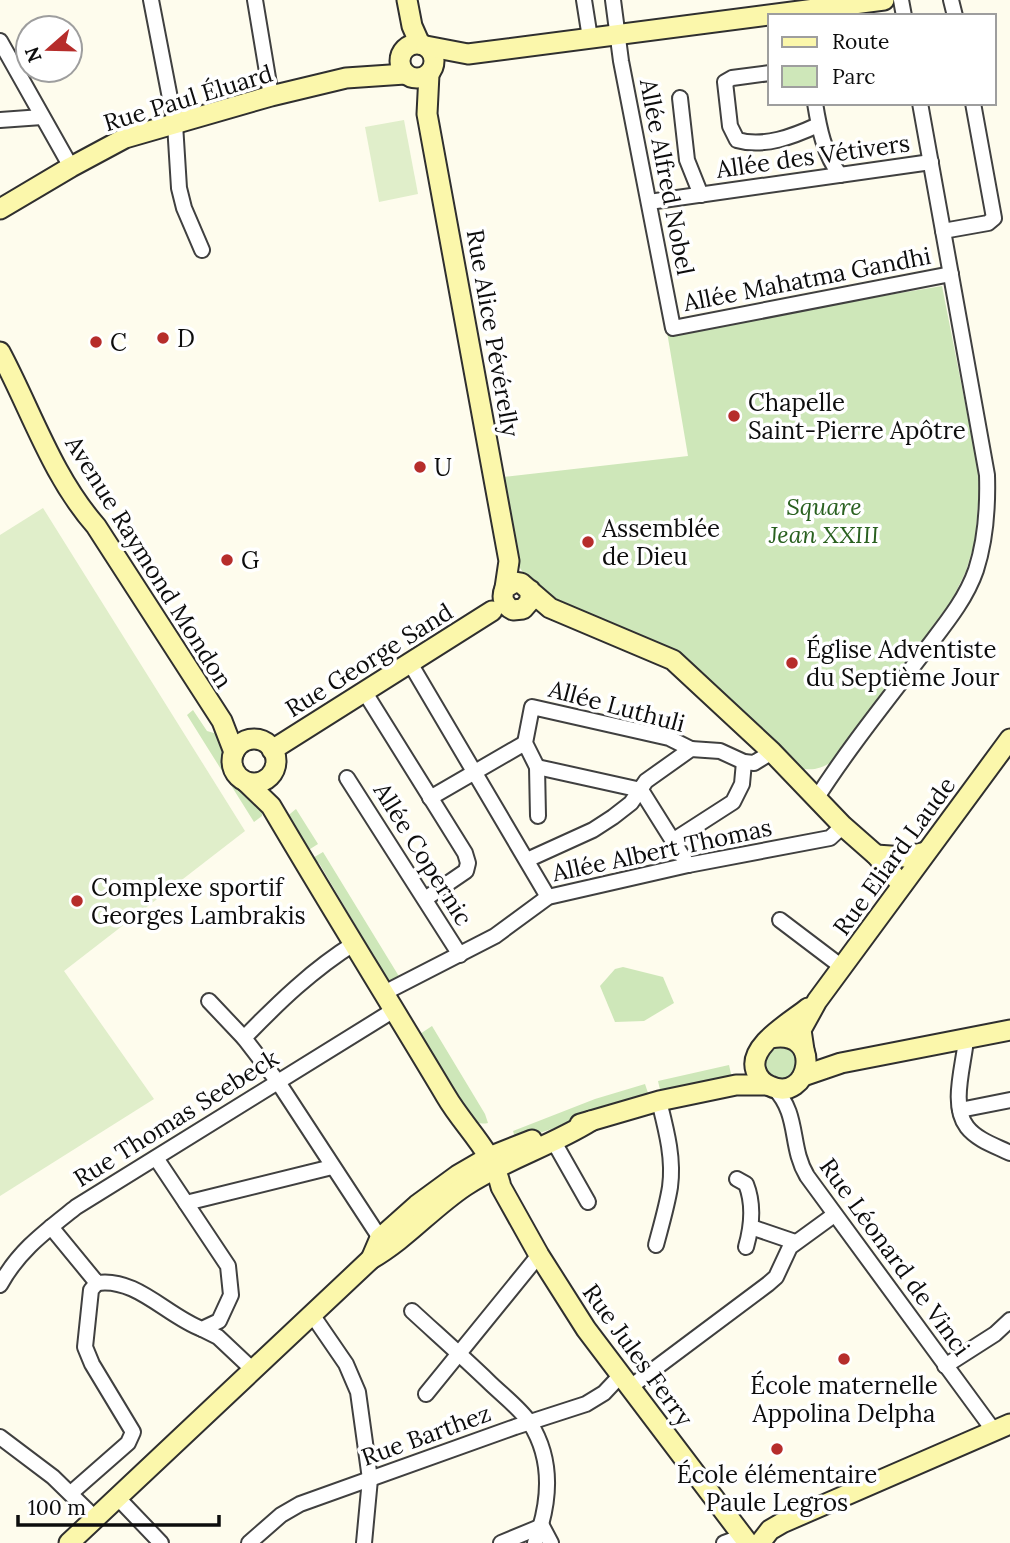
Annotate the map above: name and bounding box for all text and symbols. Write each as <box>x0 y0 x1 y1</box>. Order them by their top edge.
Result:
north arrow <box>14 14 84 84</box>
legend <box>768 14 996 105</box>
text: Route <box>832 28 889 55</box>
text: N <box>19 44 47 66</box>
street label: Rue Paul Éluard <box>100 58 276 138</box>
text: Parc <box>832 63 876 90</box>
street label: Allée Alfred Nobel <box>633 75 701 278</box>
street label: Allée des Vétivers <box>713 127 912 185</box>
street label: Rue Alice Pévérelly <box>459 227 527 439</box>
street label: Allée Mahatma Gandhi <box>680 240 933 318</box>
place label: D <box>177 323 195 354</box>
place label: C <box>110 327 127 358</box>
marker: D <box>155 330 171 346</box>
marker: C <box>88 334 104 350</box>
place label: Chapelle Saint-Pierre Apôtre <box>748 387 966 446</box>
marker: Chapelle Saint-Pierre Apôtre <box>726 408 742 424</box>
street label: Avenue Raymond Mondon <box>58 429 239 694</box>
place label: U <box>434 452 452 483</box>
marker: U <box>412 459 428 475</box>
park label: Square Jean XXIII <box>768 491 879 550</box>
place label: Assemblée de Dieu <box>601 513 720 572</box>
marker: Assemblée de Dieu <box>580 534 596 550</box>
place label: G <box>241 545 259 576</box>
marker: G <box>219 552 235 568</box>
street label: Rue George Sand <box>280 596 458 724</box>
place label: Église Adventiste du Septième Jour <box>806 634 1000 693</box>
marker: Église Adventiste du Septième Jour <box>784 655 800 671</box>
street label: Allée Luthuli <box>545 673 689 739</box>
street label: Rue Eliard Laude <box>826 771 962 941</box>
street label: Allée Copernic <box>366 776 479 931</box>
street label: Allée Albert Thomas <box>548 812 775 889</box>
place label: Complexe sportif Georges Lambrakis <box>91 872 306 931</box>
marker: Complexe sportif Georges Lambrakis <box>69 893 85 909</box>
street label: Rue Thomas Seebeck <box>68 1042 284 1194</box>
street label: Rue Léonard de Vinci <box>813 1152 977 1362</box>
street label: Rue Jules Ferry <box>576 1278 700 1433</box>
marker: École maternelle Appolina Delpha <box>836 1351 852 1367</box>
place label: École maternelle Appolina Delpha <box>750 1370 938 1429</box>
street label: Rue Barthez <box>357 1397 495 1473</box>
marker: École élémentaire Paule Legros <box>769 1441 785 1457</box>
place label: École élémentaire Paule Legros <box>677 1459 877 1518</box>
scale bar <box>18 1484 219 1528</box>
text: 100 m <box>28 1494 86 1521</box>

